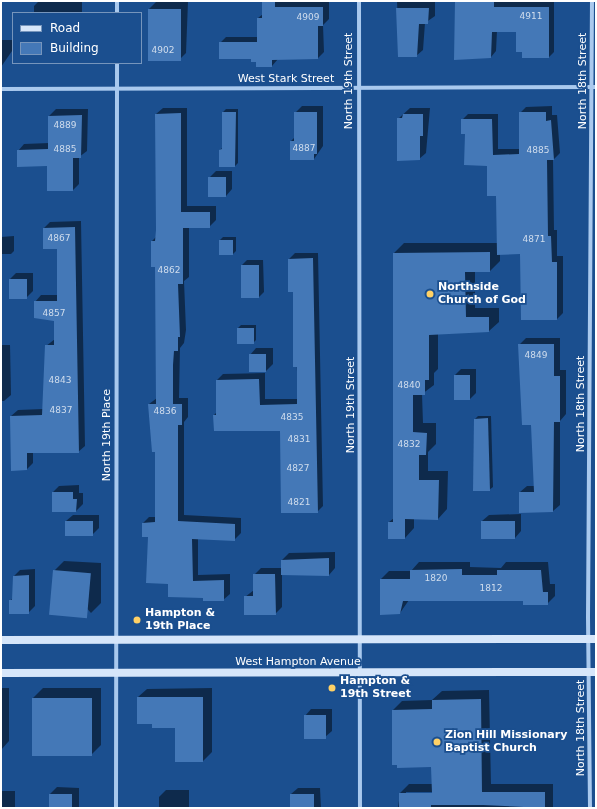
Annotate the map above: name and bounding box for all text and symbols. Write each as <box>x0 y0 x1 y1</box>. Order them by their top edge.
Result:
house number: 4911 <box>520 11 542 21</box>
legend <box>12 12 142 64</box>
house number: 4909 <box>297 12 319 22</box>
text: Road <box>50 21 80 35</box>
street label: North 19th Street <box>342 33 356 129</box>
street label: North 18th Street <box>576 33 590 129</box>
text: Building <box>50 41 99 55</box>
house number: 4902 <box>152 45 174 55</box>
street label: West Stark Street <box>238 72 334 86</box>
house number: 4889 <box>54 120 76 130</box>
house number: 4887 <box>293 143 315 153</box>
house number: 4885 <box>54 144 76 154</box>
house number: 4885 <box>527 145 549 155</box>
house number: 4867 <box>48 233 70 243</box>
house number: 4871 <box>523 234 545 244</box>
house number: 4862 <box>158 265 180 275</box>
place label: Northside Church of God <box>438 281 526 307</box>
marker: Northside Church of God <box>425 289 435 299</box>
house number: 4857 <box>43 308 65 318</box>
house number: 4849 <box>525 350 547 360</box>
street label: North 18th Street <box>574 356 588 452</box>
street label: North 19th Street <box>344 357 358 453</box>
house number: 4843 <box>49 375 71 385</box>
house number: 4840 <box>398 380 420 390</box>
street label: North 19th Place <box>100 389 114 481</box>
house number: 4837 <box>50 405 72 415</box>
house number: 4836 <box>154 406 176 416</box>
house number: 4835 <box>281 412 303 422</box>
house number: 4831 <box>288 434 310 444</box>
house number: 4832 <box>398 439 420 449</box>
house number: 4827 <box>287 463 309 473</box>
house number: 4821 <box>288 497 310 507</box>
house number: 1820 <box>425 573 447 583</box>
house number: 1812 <box>480 583 502 593</box>
place label: Hampton & 19th Place <box>145 607 215 633</box>
marker: Hampton & 19th Place <box>132 615 142 625</box>
street label: West Hampton Avenue <box>235 655 361 669</box>
place label: Hampton & 19th Street <box>340 675 411 701</box>
street label: North 18th Street <box>574 680 588 776</box>
marker: Hampton & 19th Street <box>327 683 337 693</box>
place label: Zion Hill Missionary Baptist Church <box>445 729 567 755</box>
marker: Zion Hill Missionary Baptist Church <box>432 737 442 747</box>

